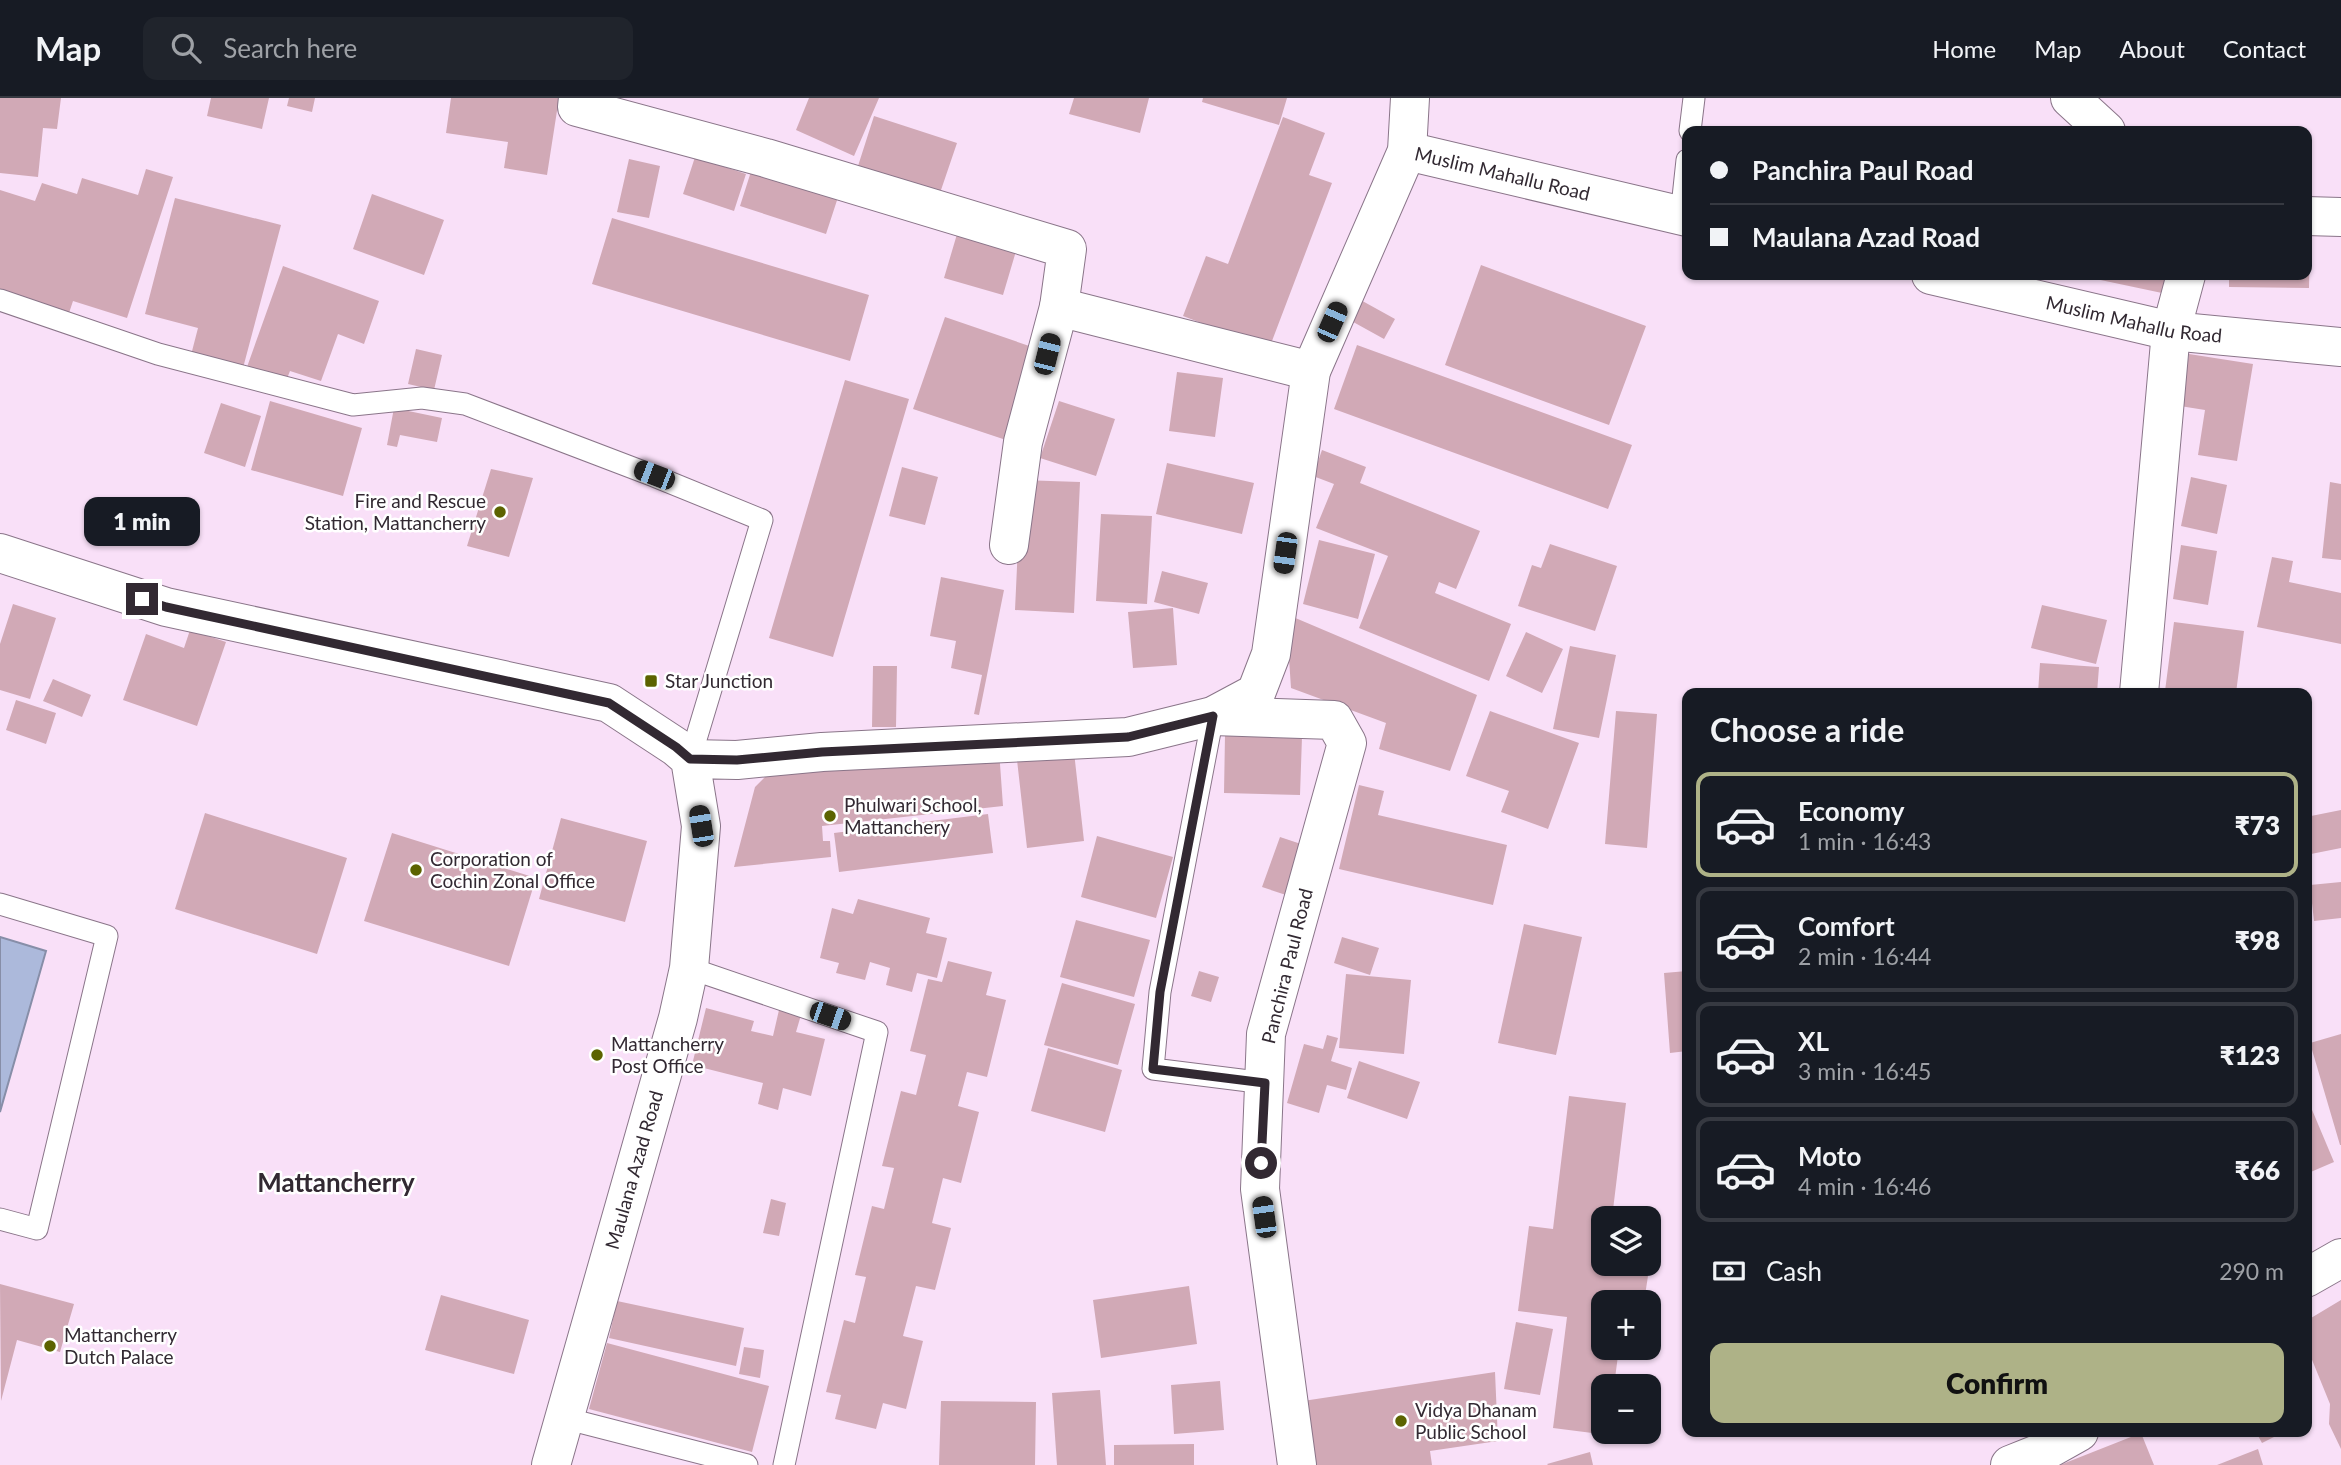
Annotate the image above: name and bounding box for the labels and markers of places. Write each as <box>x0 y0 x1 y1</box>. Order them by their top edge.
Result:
place label: Fire and Rescue Station, Mattancherry <box>305 489 486 534</box>
marker: Fire and Rescue Station, Mattancherry <box>492 504 508 520</box>
place label: Star Junction <box>665 669 773 692</box>
marker: Star Junction <box>643 673 659 689</box>
place label: Phulwari School, Mattanchery <box>844 793 982 838</box>
marker: Phulwari School, Mattanchery <box>822 808 838 824</box>
place label: Corporation of Cochin Zonal Office <box>430 847 595 892</box>
marker: Corporation of Cochin Zonal Office <box>408 862 424 878</box>
place label: Mattancherry Post Office <box>611 1032 724 1077</box>
marker: Mattancherry Post Office <box>589 1047 605 1063</box>
place label: Mattancherry Dutch Palace <box>64 1323 177 1368</box>
marker: Mattancherry Dutch Palace <box>42 1338 58 1354</box>
place label: Vidya Dhanam Public School <box>1415 1398 1537 1443</box>
marker: Vidya Dhanam Public School <box>1393 1413 1409 1429</box>

